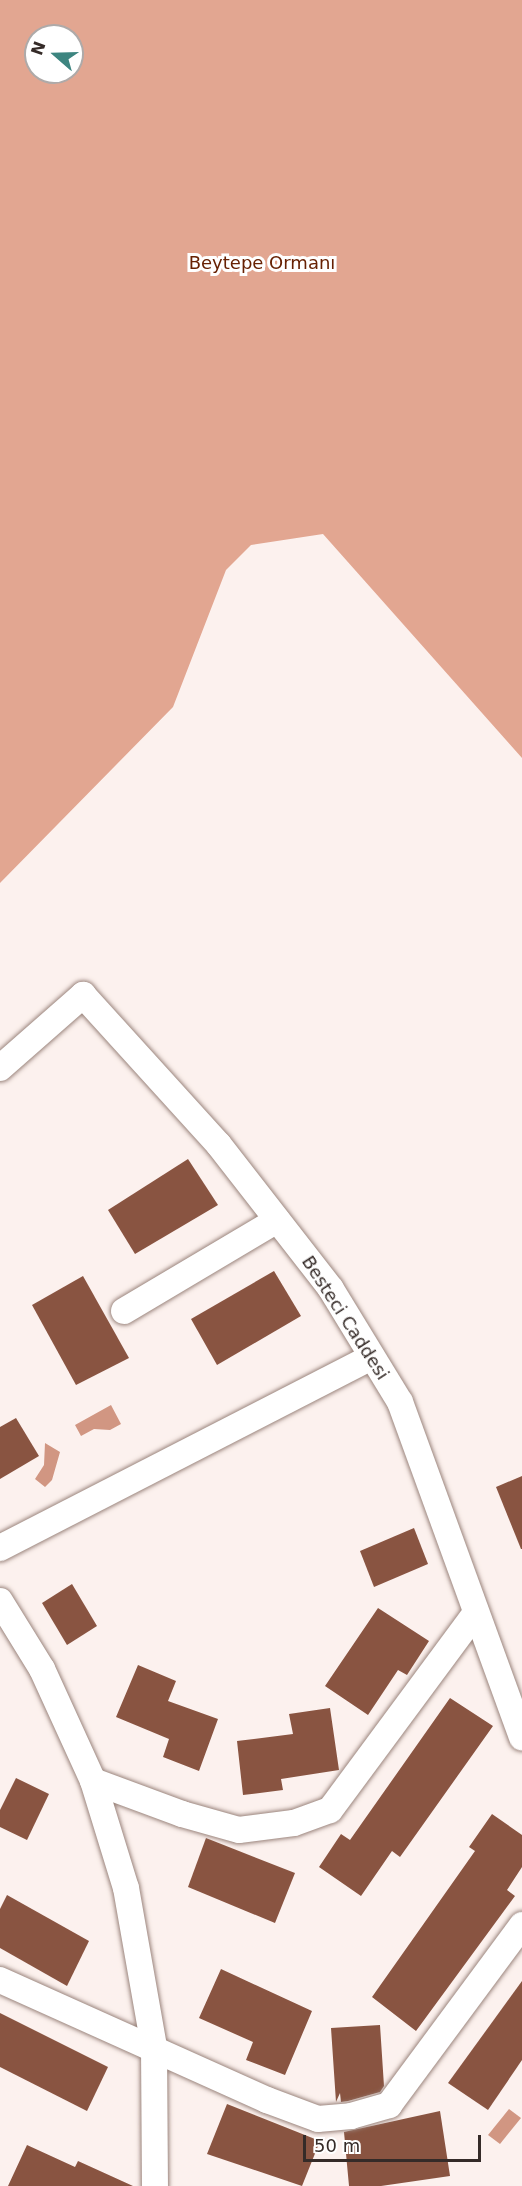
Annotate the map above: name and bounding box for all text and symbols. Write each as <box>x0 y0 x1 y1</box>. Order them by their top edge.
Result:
north arrow <box>24 24 84 84</box>
text: N <box>27 39 50 58</box>
park label: Beytepe Ormanı <box>189 252 335 274</box>
street label: Besteci Caddesi <box>297 1252 393 1384</box>
scale bar <box>306 2123 484 2161</box>
text: 50 m <box>314 2135 360 2156</box>

